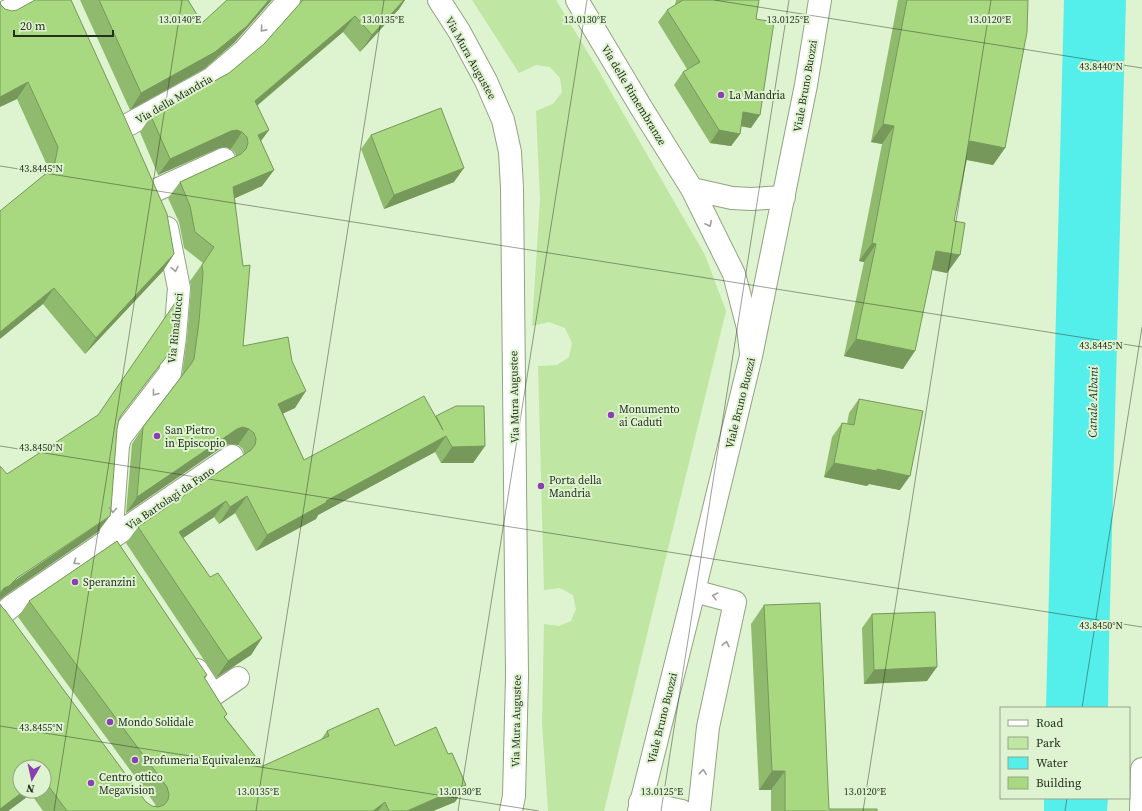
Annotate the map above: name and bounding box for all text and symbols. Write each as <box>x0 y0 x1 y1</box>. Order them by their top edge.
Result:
scale bar <box>14 12 113 38</box>
text: 13.0140°E <box>159 13 201 26</box>
text: 13.0135°E <box>362 13 404 26</box>
text: 13.0130°E <box>564 13 606 26</box>
text: 13.0125°E <box>767 13 809 26</box>
text: 13.0120°E <box>969 13 1011 26</box>
street label: Via Mura Augustee <box>442 14 500 103</box>
text: 20 m <box>20 18 46 34</box>
one-way arrow <box>260 24 267 32</box>
street label: Viale Bruno Buozzi <box>790 39 821 133</box>
street label: Via delle Rimembranze <box>598 42 670 149</box>
text: 43.8440°N <box>1079 60 1123 73</box>
street label: Via della Mandria <box>133 71 216 128</box>
place label: La Mandria <box>729 88 786 103</box>
marker: La Mandria <box>716 90 726 100</box>
text: 43.8445°N <box>19 162 63 175</box>
one-way arrow <box>704 220 711 227</box>
one-way arrow <box>171 265 179 272</box>
street label: Via Rinalducci <box>164 292 187 364</box>
text: 43.8445°N <box>1079 339 1123 352</box>
street label: Via Mura Augustee <box>506 350 523 443</box>
street label: Viale Bruno Buozzi <box>722 356 759 450</box>
water label: Canale Albani <box>1084 366 1102 438</box>
one-way arrow <box>153 388 160 395</box>
place label: Monumento ai Caduti <box>619 402 680 430</box>
marker: Monumento ai Caduti <box>606 410 616 420</box>
place label: San Pietro in Episcopio <box>165 423 225 451</box>
marker: San Pietro in Episcopio <box>152 431 162 441</box>
text: 43.8450°N <box>19 441 63 454</box>
street label: Via Bartolagi da Fano <box>123 463 218 534</box>
place label: Porta della Mandria <box>549 473 602 501</box>
marker: Porta della Mandria <box>536 481 546 491</box>
one-way arrow <box>109 507 118 513</box>
one-way arrow <box>74 557 81 564</box>
place label: Speranzini <box>83 575 136 590</box>
marker: Speranzini <box>70 577 80 587</box>
one-way arrow <box>711 593 718 601</box>
text: 43.8450°N <box>1079 619 1123 632</box>
one-way arrow <box>721 641 729 648</box>
street label: Viale Bruno Buozzi <box>644 671 681 765</box>
street label: Via Mura Augustee <box>508 674 525 767</box>
legend <box>1000 707 1130 799</box>
place label: Mondo Solidale <box>118 715 194 730</box>
text: Road <box>1036 715 1063 731</box>
marker: Mondo Solidale <box>105 717 115 727</box>
text: 43.8455°N <box>19 721 63 734</box>
text: Park <box>1036 735 1061 751</box>
place label: Profumeria Equivalenza <box>143 753 262 768</box>
marker: Profumeria Equivalenza <box>130 755 140 765</box>
text: Water <box>1036 755 1068 771</box>
north arrow <box>12 759 52 799</box>
one-way arrow <box>698 769 707 775</box>
place label: Centro ottico Megavision <box>99 770 163 798</box>
text: Building <box>1036 775 1081 791</box>
marker: Centro ottico Megavision <box>86 778 96 788</box>
text: N <box>25 780 36 796</box>
text: 13.0135°E <box>237 785 279 798</box>
text: 13.0130°E <box>439 785 481 798</box>
text: 13.0125°E <box>641 785 683 798</box>
text: 13.0120°E <box>844 785 886 798</box>

